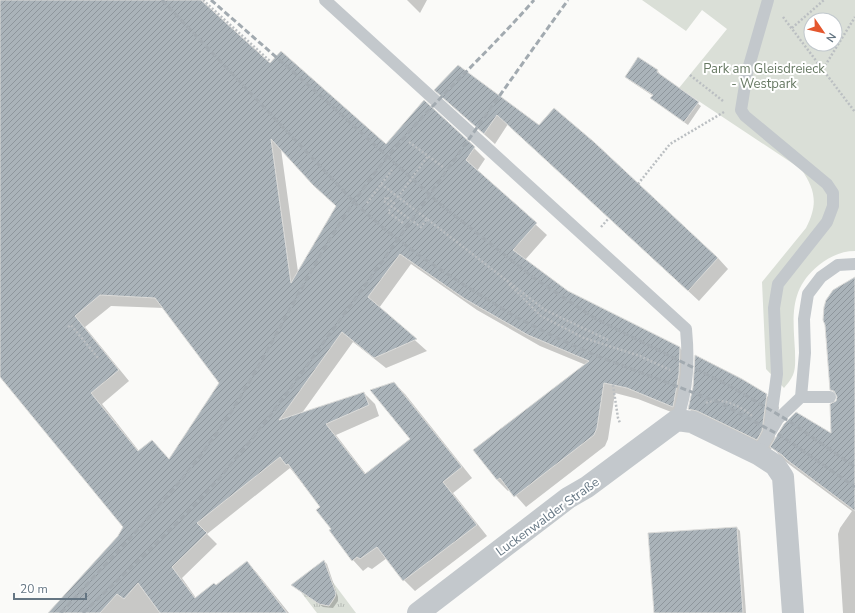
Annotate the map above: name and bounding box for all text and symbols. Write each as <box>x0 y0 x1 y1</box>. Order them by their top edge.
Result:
north arrow <box>803 12 843 52</box>
text: N <box>822 30 839 45</box>
park label: Park am Gleisdreieck - Westpark <box>703 60 825 93</box>
street label: Luckenwalder Straße <box>492 473 603 560</box>
scale bar <box>14 575 86 601</box>
text: 20 m <box>20 581 48 597</box>

